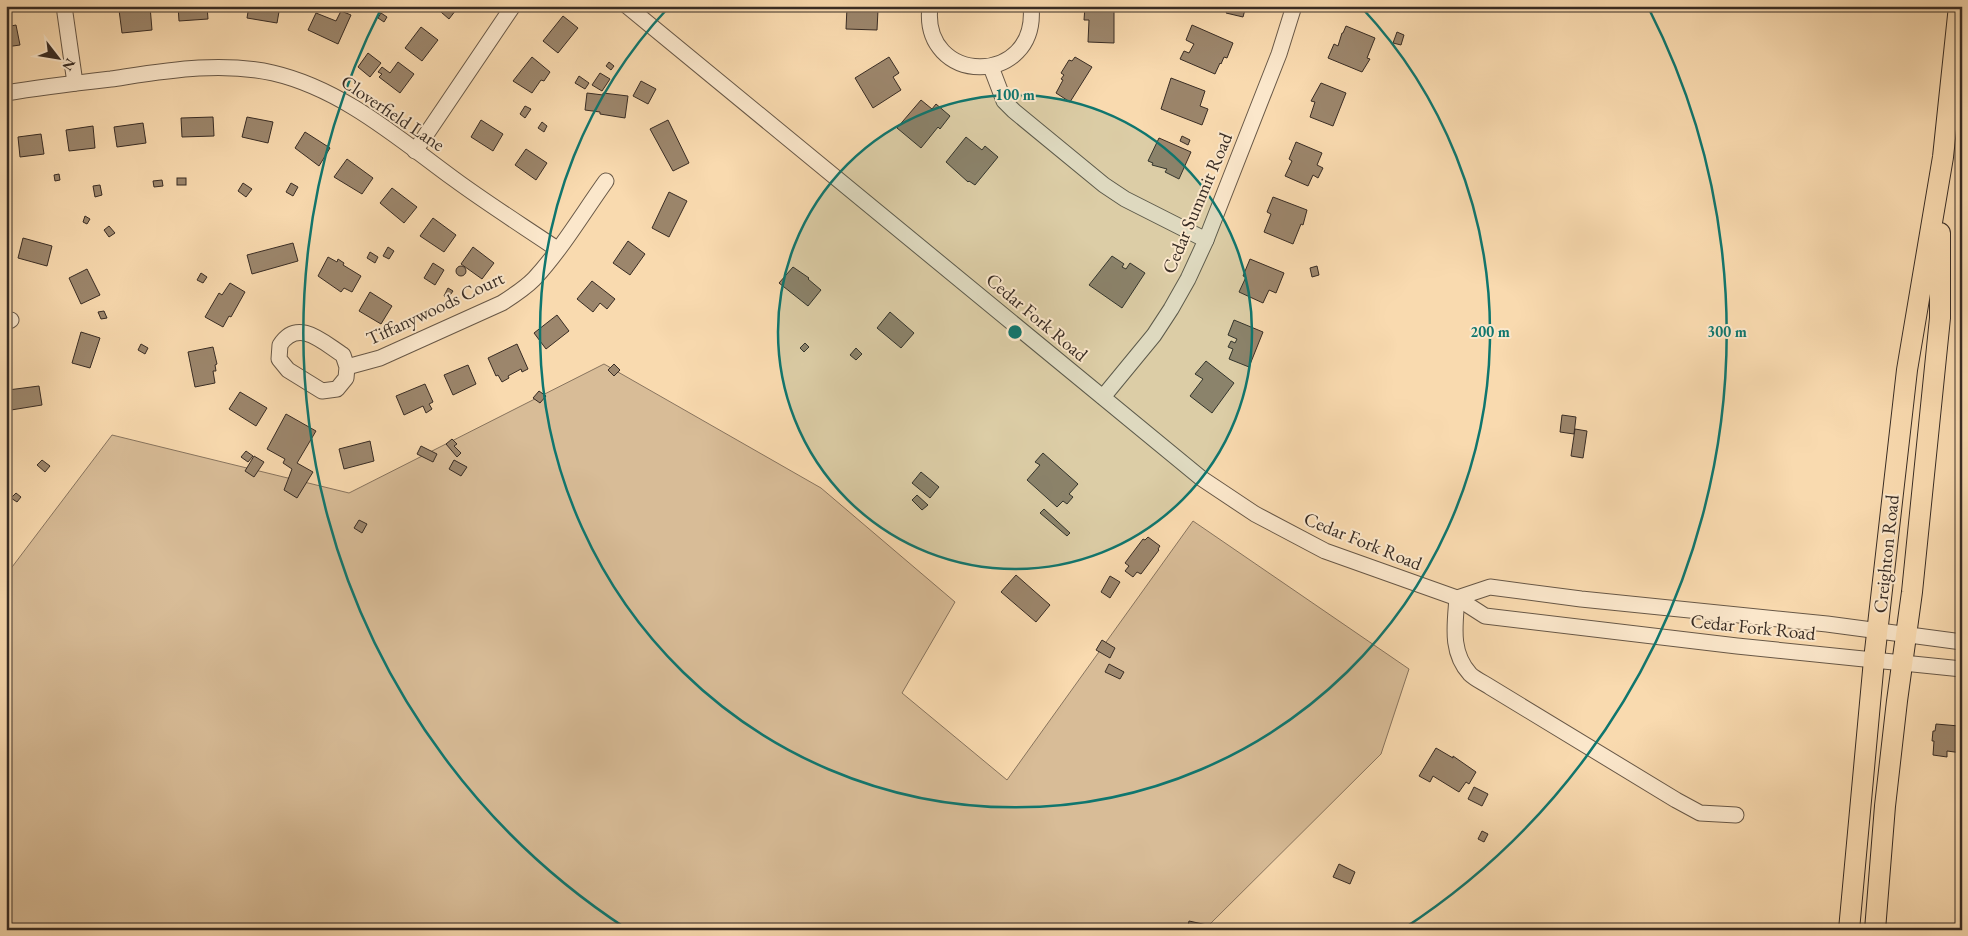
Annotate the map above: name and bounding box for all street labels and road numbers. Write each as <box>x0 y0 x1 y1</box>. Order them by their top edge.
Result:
street label: Cloverfield Lane <box>336 69 450 157</box>
street label: Cedar Summit Road <box>1156 128 1238 277</box>
street label: Tiffanywoods Court <box>362 265 508 351</box>
street label: Cedar Fork Road <box>981 267 1093 367</box>
street label: Creighton Road <box>1867 493 1905 614</box>
street label: Cedar Fork Road <box>1300 506 1426 576</box>
street label: Cedar Fork Road <box>1689 608 1817 646</box>

